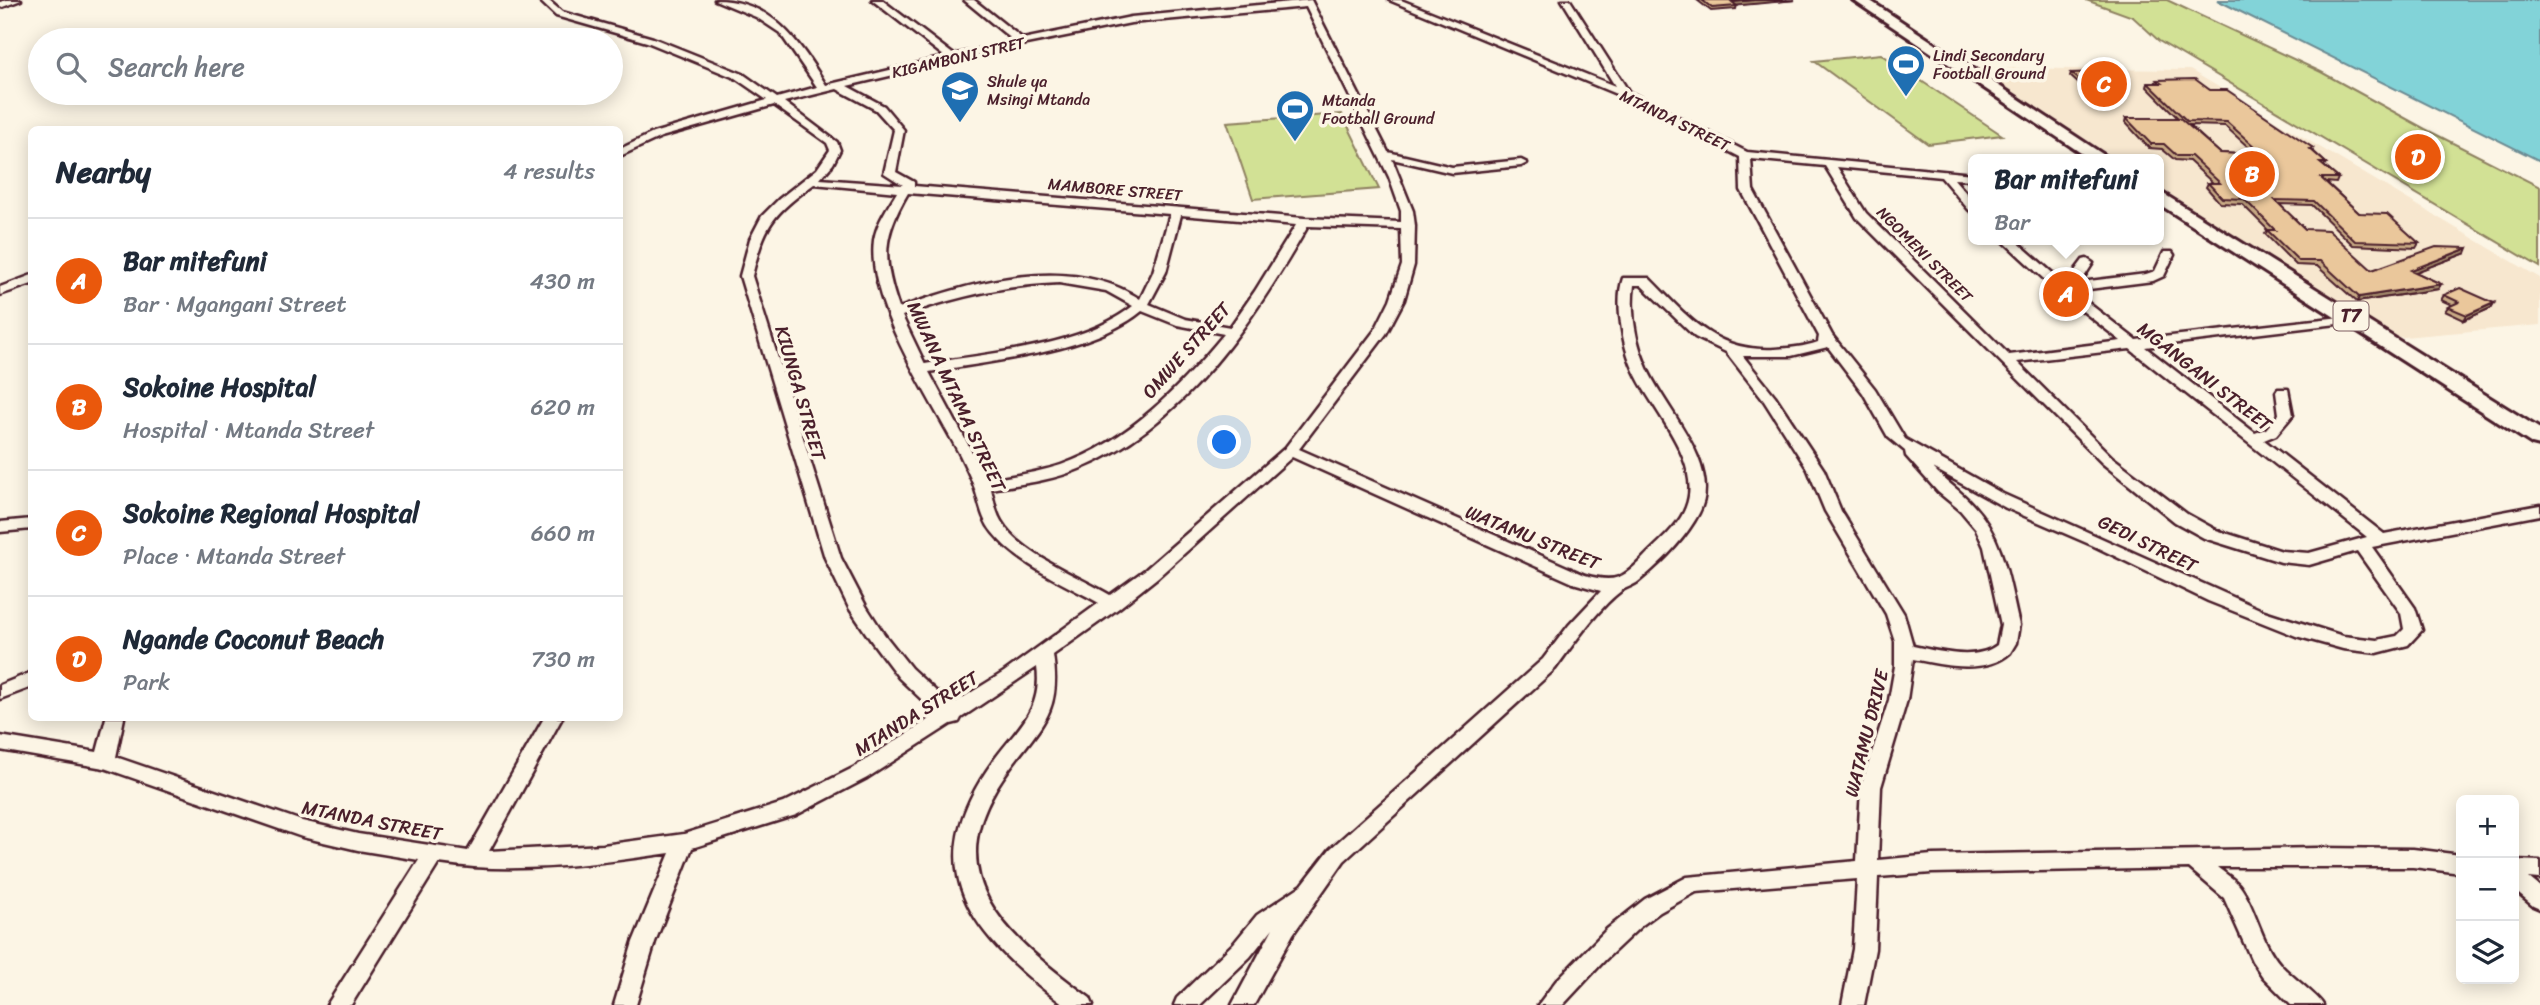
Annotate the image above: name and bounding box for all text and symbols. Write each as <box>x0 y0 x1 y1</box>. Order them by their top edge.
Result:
search box <box>28 28 623 105</box>
street label: KIGAMBONI STRET <box>889 28 1028 87</box>
place label: Lindi Secondary Football Ground <box>1933 41 2047 88</box>
sports icon: Lindi Secondary Football Ground <box>1885 43 1927 98</box>
text: Search here <box>108 44 245 90</box>
icon: search <box>52 48 90 86</box>
pin: C <box>2081 58 2127 110</box>
place label: Shule ya Msingi Mtanda <box>987 67 1090 114</box>
school or university icon: Shule ya Msingi Mtanda <box>939 69 981 124</box>
street label: MTANDA STREET <box>1615 81 1736 160</box>
place label: Mtanda Football Ground <box>1322 86 1436 133</box>
sports icon: Mtanda Football Ground <box>1274 88 1316 143</box>
pin: D <box>2395 131 2441 183</box>
text: Nearby <box>56 145 151 199</box>
pin: B <box>2229 148 2275 200</box>
text: 4 results <box>503 151 595 192</box>
popup <box>1968 154 2164 245</box>
text: Bar mitefuni <box>1994 156 2138 202</box>
street label: MAMBORE STREET <box>1047 169 1185 210</box>
street label: NGOMENI STREET <box>1869 199 1981 311</box>
text: Bar <box>1994 202 2030 243</box>
text: Bar mitefuni <box>123 238 267 284</box>
text: A <box>71 261 87 302</box>
text: 430 m <box>530 261 595 302</box>
pin: A <box>2043 268 2089 320</box>
text: Bar · Mgangani Street <box>123 284 346 325</box>
street label: OMWE STREET <box>1134 293 1240 406</box>
street label: MWANA MTAMA STREET <box>898 295 1016 498</box>
road number: T7 <box>2334 302 2368 330</box>
street label: MGANGANI STREET <box>2130 313 2281 441</box>
street label: KIUNGA STREET <box>766 322 836 466</box>
text: Sokoine Hospital <box>123 364 316 410</box>
text: B <box>72 387 86 428</box>
text: 620 m <box>530 387 595 428</box>
text: Hospital · Mtanda Street <box>123 410 374 451</box>
your location <box>1207 425 1241 459</box>
text: Sokoine Regional Hospital <box>123 490 419 536</box>
street label: WATAMU STREET <box>1460 495 1607 580</box>
street label: GEDI STREET <box>2092 505 2205 582</box>
text: C <box>72 513 86 554</box>
text: 660 m <box>531 513 595 554</box>
text: Place · Mtanda Street <box>123 536 345 577</box>
text: Ngande Coconut Beach <box>123 616 384 662</box>
text: D <box>72 639 86 680</box>
text: 730 m <box>531 639 595 680</box>
street label: MTANDA STREET <box>847 661 986 765</box>
text: Park <box>123 662 170 703</box>
street label: WATAMU DRIVE <box>1835 664 1899 800</box>
street label: MTANDA STREET <box>299 791 446 850</box>
map controls <box>2456 795 2519 984</box>
button: + <box>2456 795 2519 858</box>
button: − <box>2456 858 2519 921</box>
button: layers <box>2456 921 2519 984</box>

